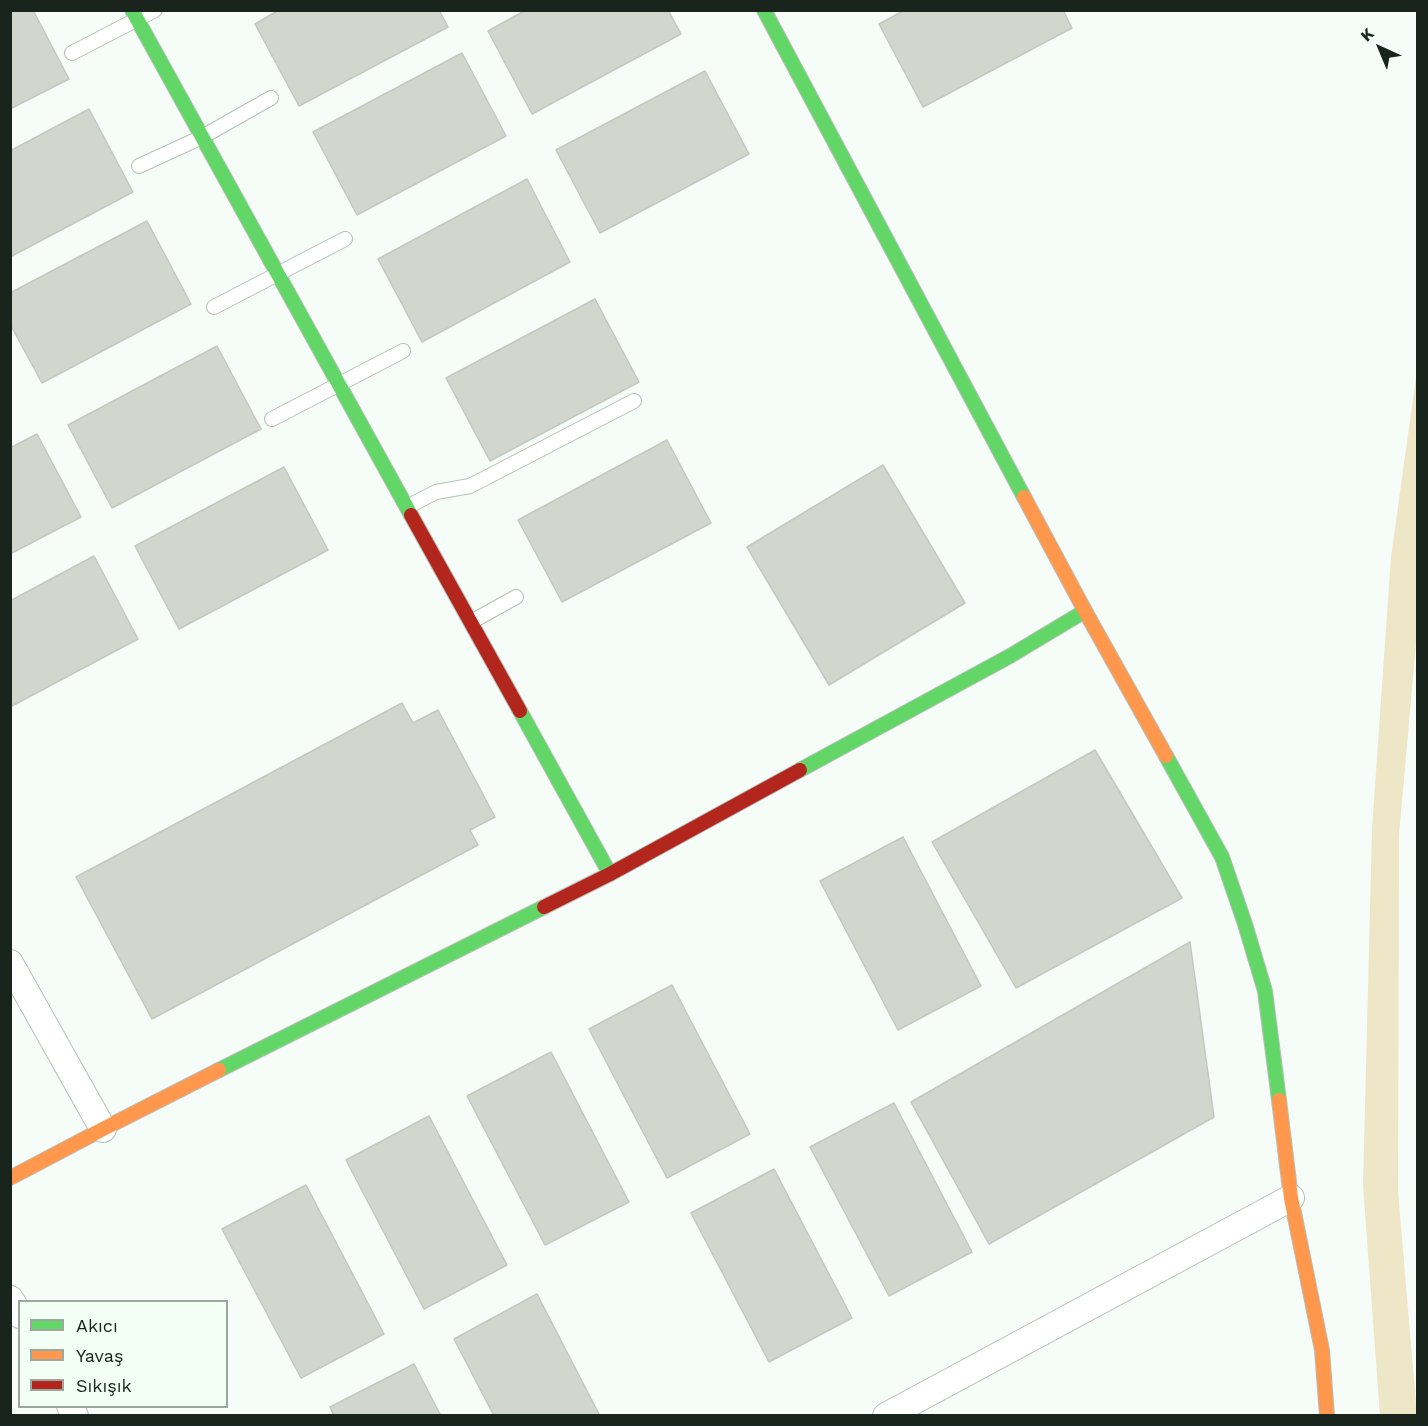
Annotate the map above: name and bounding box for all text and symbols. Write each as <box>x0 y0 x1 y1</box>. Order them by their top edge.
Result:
north arrow <box>1350 18 1410 78</box>
text: K <box>1357 24 1378 45</box>
legend <box>18 1300 228 1408</box>
text: Akıcı <box>76 1315 118 1336</box>
text: Yavaş <box>76 1345 123 1366</box>
text: Sıkışık <box>76 1375 132 1396</box>

